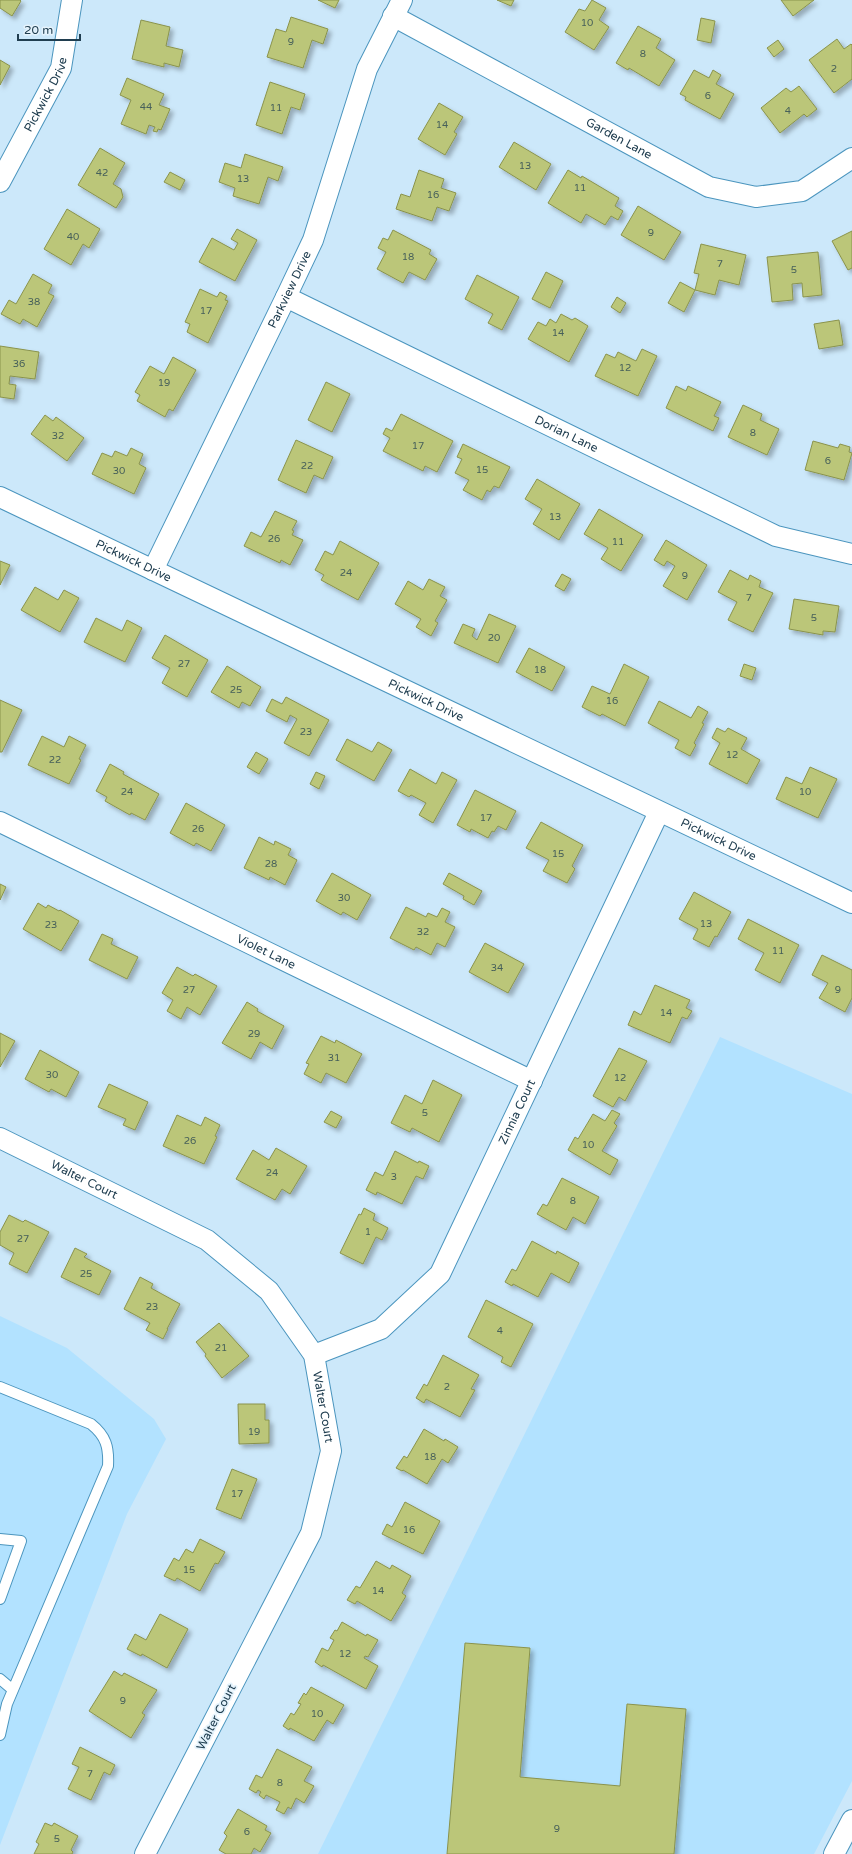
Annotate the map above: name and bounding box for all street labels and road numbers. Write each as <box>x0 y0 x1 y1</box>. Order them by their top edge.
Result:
street label: Pickwick Drive <box>21 56 70 134</box>
street label: Garden Lane <box>584 115 655 162</box>
street label: Parkview Drive <box>265 248 314 330</box>
street label: Dorian Lane <box>532 412 601 455</box>
street label: Pickwick Drive <box>94 537 174 585</box>
street label: Pickwick Drive <box>386 676 466 724</box>
street label: Pickwick Drive <box>679 815 759 863</box>
street label: Violet Lane <box>234 931 298 972</box>
street label: Zinnia Court <box>496 1077 538 1147</box>
street label: Walter Court <box>49 1157 120 1202</box>
street label: Walter Court <box>310 1370 336 1444</box>
street label: Walter Court <box>193 1681 239 1752</box>

